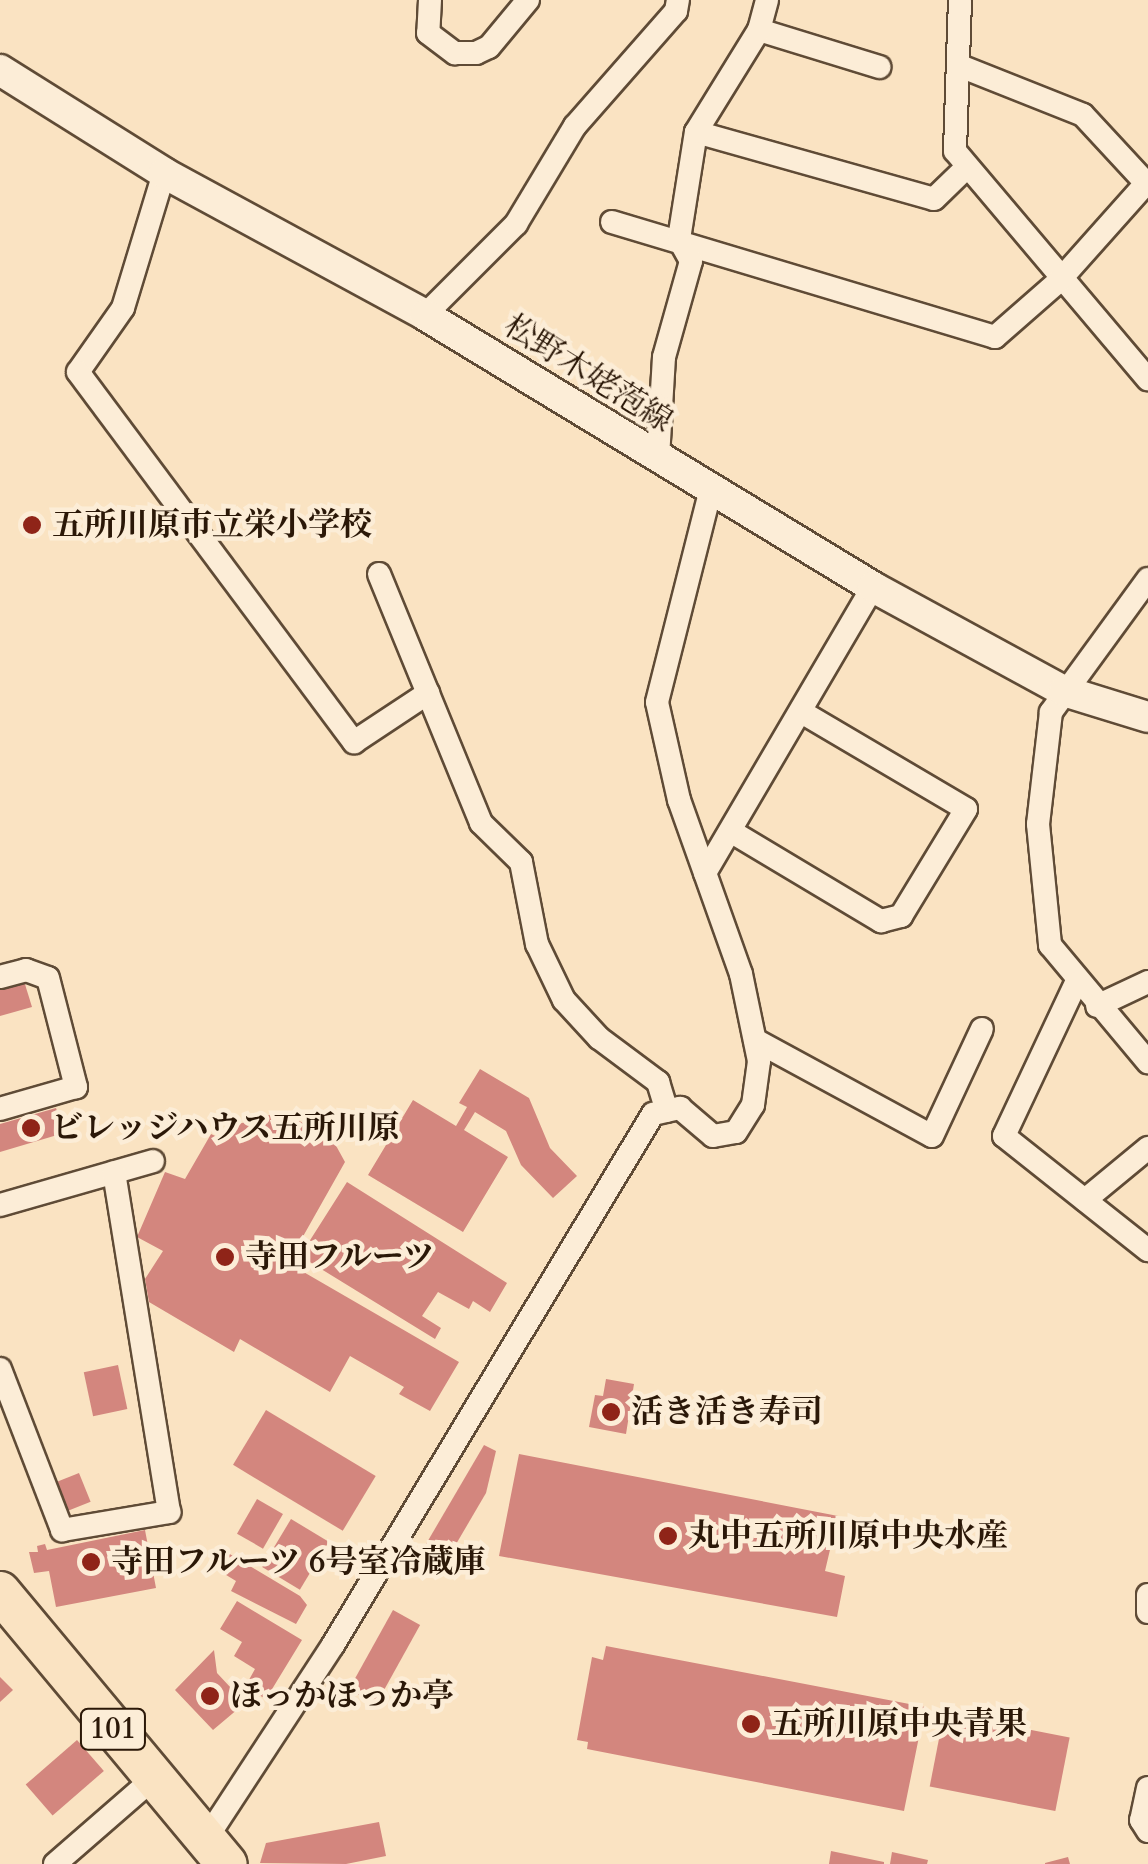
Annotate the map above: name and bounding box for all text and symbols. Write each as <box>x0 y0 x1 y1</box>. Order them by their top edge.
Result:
street label: 松野木姥萢線 <box>496 307 680 441</box>
place label: 五所川原市立栄小学校 <box>52 506 372 544</box>
marker: 五所川原市立栄小学校 <box>21 514 43 536</box>
place label: ビレッジハウス五所川原 <box>51 1109 403 1147</box>
marker: ビレッジハウス五所川原 <box>20 1117 42 1139</box>
place label: 寺田フルーツ <box>245 1238 437 1276</box>
marker: 寺田フルーツ <box>214 1246 236 1268</box>
place label: 活き活き寿司 <box>631 1393 823 1431</box>
marker: 活き活き寿司 <box>600 1401 622 1423</box>
place label: 丸中五所川原中央水産 <box>688 1517 1008 1555</box>
marker: 丸中五所川原中央水産 <box>657 1525 679 1547</box>
place label: 寺田フルーツ 6号室冷蔵庫 <box>111 1543 488 1581</box>
marker: 寺田フルーツ 6号室冷蔵庫 <box>80 1551 102 1573</box>
place label: ほっかほっか亭 <box>230 1677 454 1715</box>
marker: ほっかほっか亭 <box>199 1685 221 1707</box>
road number: 101 <box>78 1704 148 1754</box>
place label: 五所川原中央青果 <box>771 1705 1027 1743</box>
marker: 五所川原中央青果 <box>740 1713 762 1735</box>

